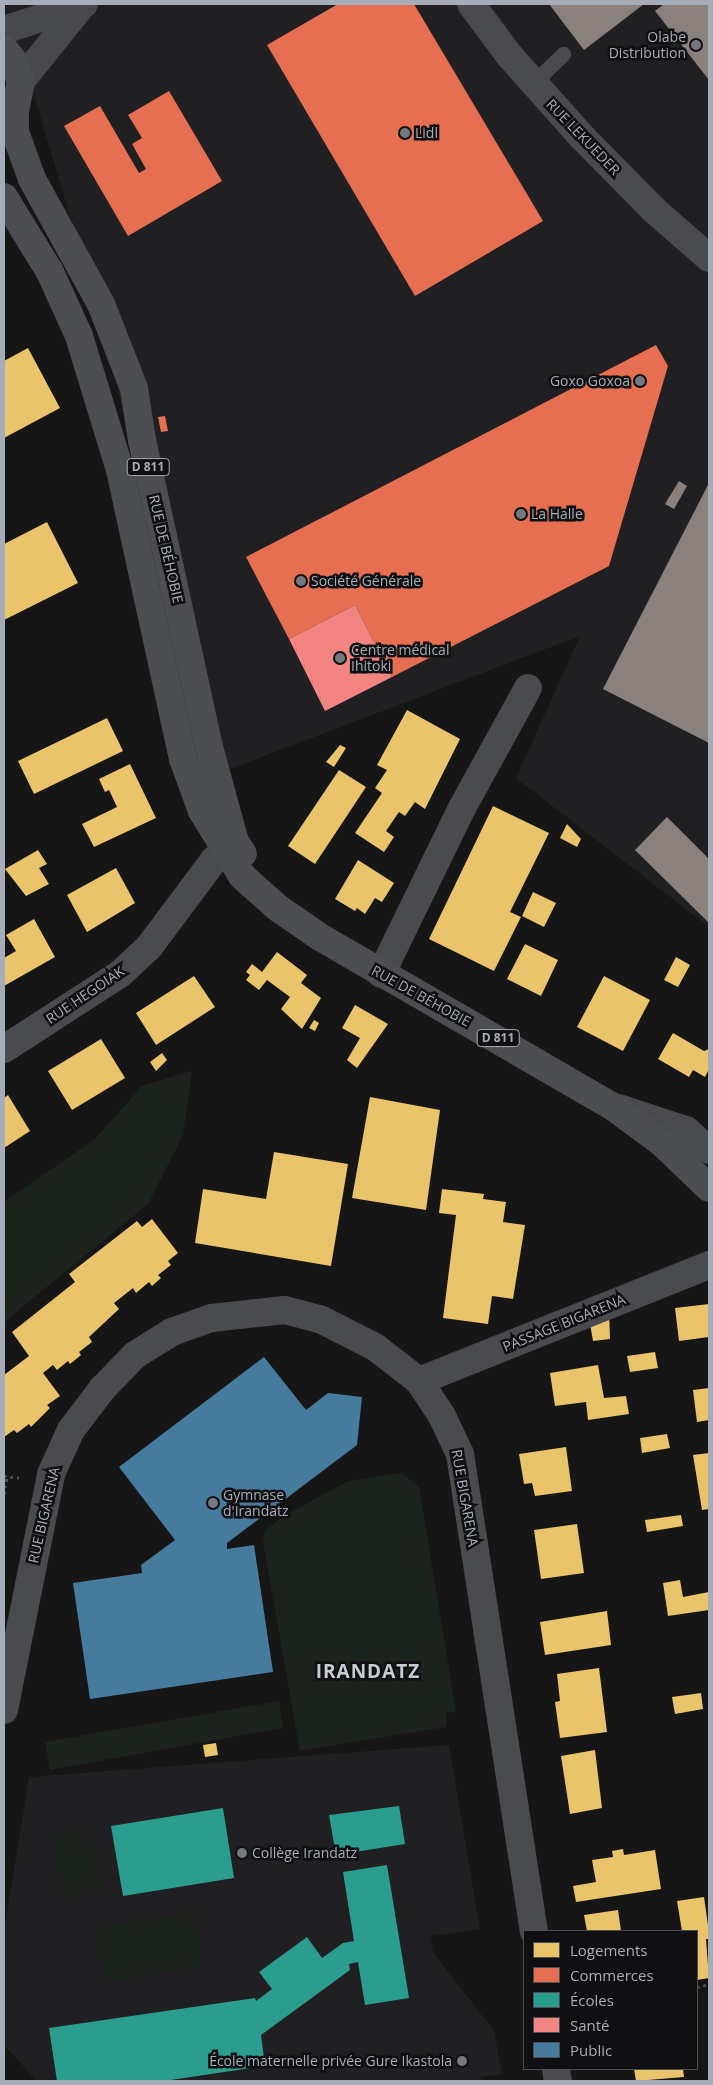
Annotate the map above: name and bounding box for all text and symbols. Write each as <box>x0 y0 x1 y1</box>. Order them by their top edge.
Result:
place label: Olabe Distribution <box>609 29 686 62</box>
marker: Olabe Distribution <box>690 39 702 51</box>
street label: RUE LEKUEDER <box>543 96 623 178</box>
place label: Lidl <box>415 125 438 141</box>
marker: Lidl <box>399 127 411 139</box>
place label: Goxo Goxoa <box>550 373 630 389</box>
marker: Goxo Goxoa <box>634 375 646 387</box>
road number: D 811 <box>126 458 170 477</box>
street label: RUE DE BÉHOBIE <box>145 493 187 605</box>
place label: La Halle <box>531 506 583 522</box>
marker: La Halle <box>515 508 527 520</box>
place label: Société Générale <box>311 573 421 589</box>
marker: Société Générale <box>295 575 307 587</box>
place label: Centre médical Ihitoki <box>351 642 449 674</box>
marker: Centre médical Ihitoki <box>333 651 347 665</box>
street label: RUE DE BÉHOBIE <box>369 962 473 1030</box>
street label: RUE HEGOIAK <box>43 963 127 1027</box>
road number: D 811 <box>476 1028 520 1048</box>
street label: PASSAGE BIGARENA <box>500 1291 628 1355</box>
street label: RUE BIGARENA <box>448 1448 482 1548</box>
street label: RUE BIGARENA <box>25 1465 63 1565</box>
place label: Gymnase d'Irandatz <box>223 1487 289 1520</box>
marker: Gymnase d'Irandatz <box>207 1497 219 1509</box>
district label: IRANDATZ <box>315 1661 421 1683</box>
place label: Collège Irandatz <box>252 1845 357 1861</box>
marker: Collège Irandatz <box>236 1847 248 1859</box>
legend <box>523 1930 698 2070</box>
text: Logements <box>570 1940 647 1960</box>
text: Commerces <box>570 1965 654 1985</box>
text: Écoles <box>570 1990 614 2010</box>
text: Santé <box>570 2015 610 2035</box>
text: Public <box>570 2040 612 2060</box>
place label: École maternelle privée Gure Ikastola <box>209 2053 452 2069</box>
marker: École maternelle privée Gure Ikastola <box>456 2055 468 2067</box>

